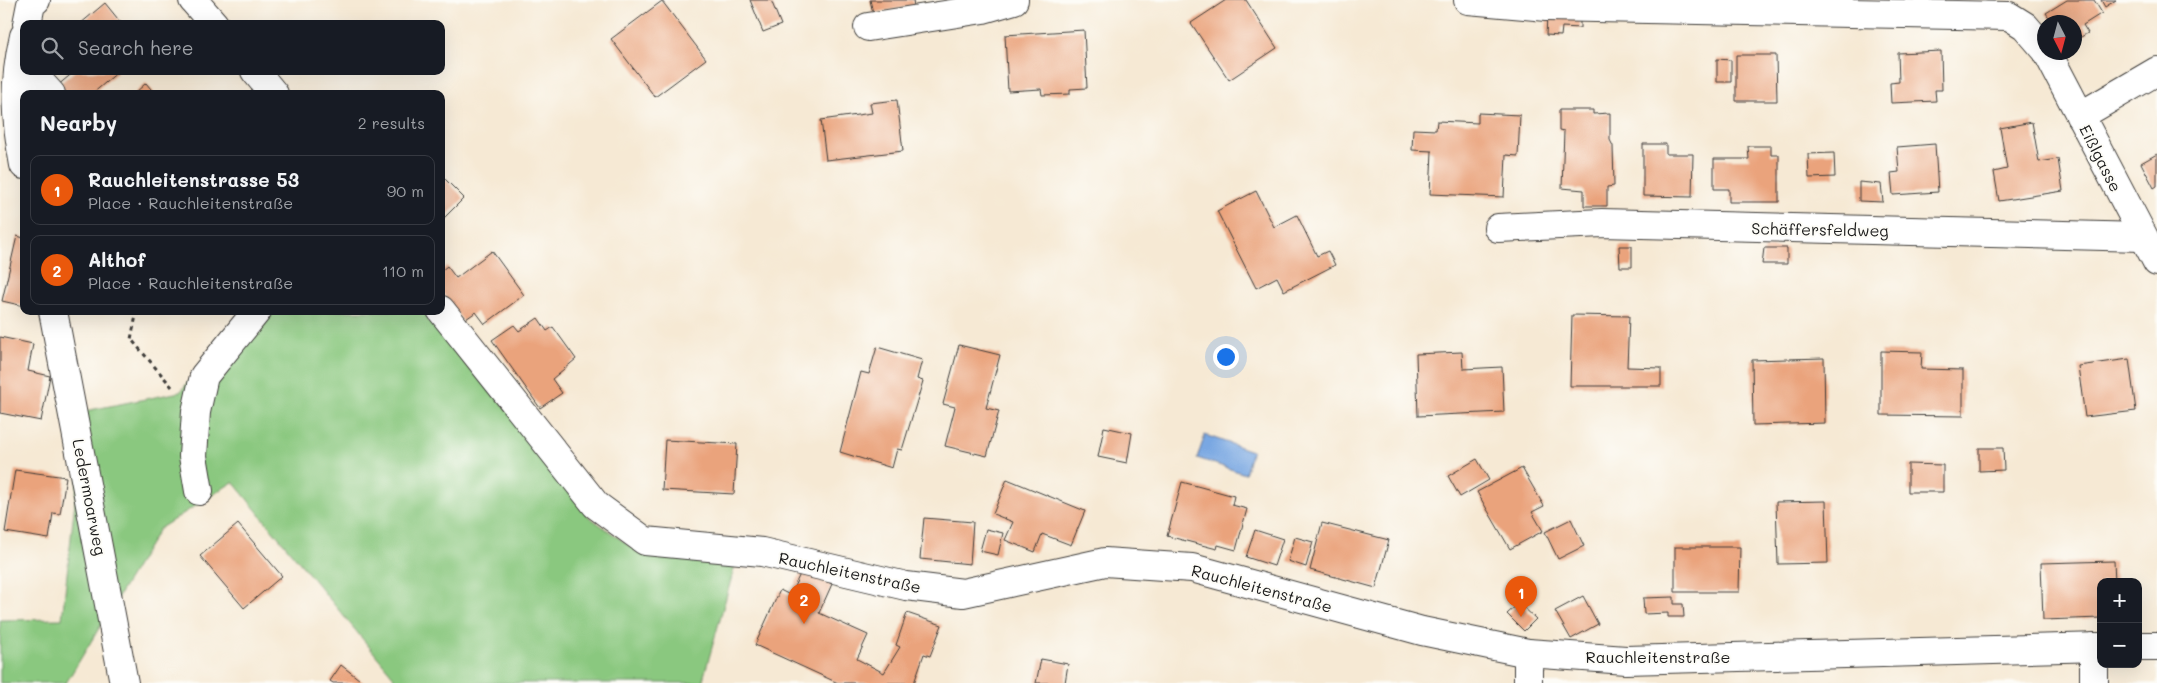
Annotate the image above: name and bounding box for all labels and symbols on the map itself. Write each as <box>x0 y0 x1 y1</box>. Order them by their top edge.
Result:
north arrow <box>2037 15 2082 60</box>
street label: Eißlgasse <box>2075 121 2127 195</box>
street label: Schäffersfeldweg <box>1751 217 1889 241</box>
your location <box>1213 344 1239 370</box>
street label: Ledermoarweg <box>68 437 112 557</box>
street label: Rauchleitenstraße <box>777 547 923 597</box>
street label: Rauchleitenstraße <box>1189 559 1335 617</box>
pin: 1 <box>1505 576 1537 617</box>
pin: 2 <box>788 583 820 624</box>
street label: Rauchleitenstraße <box>1586 646 1730 667</box>

